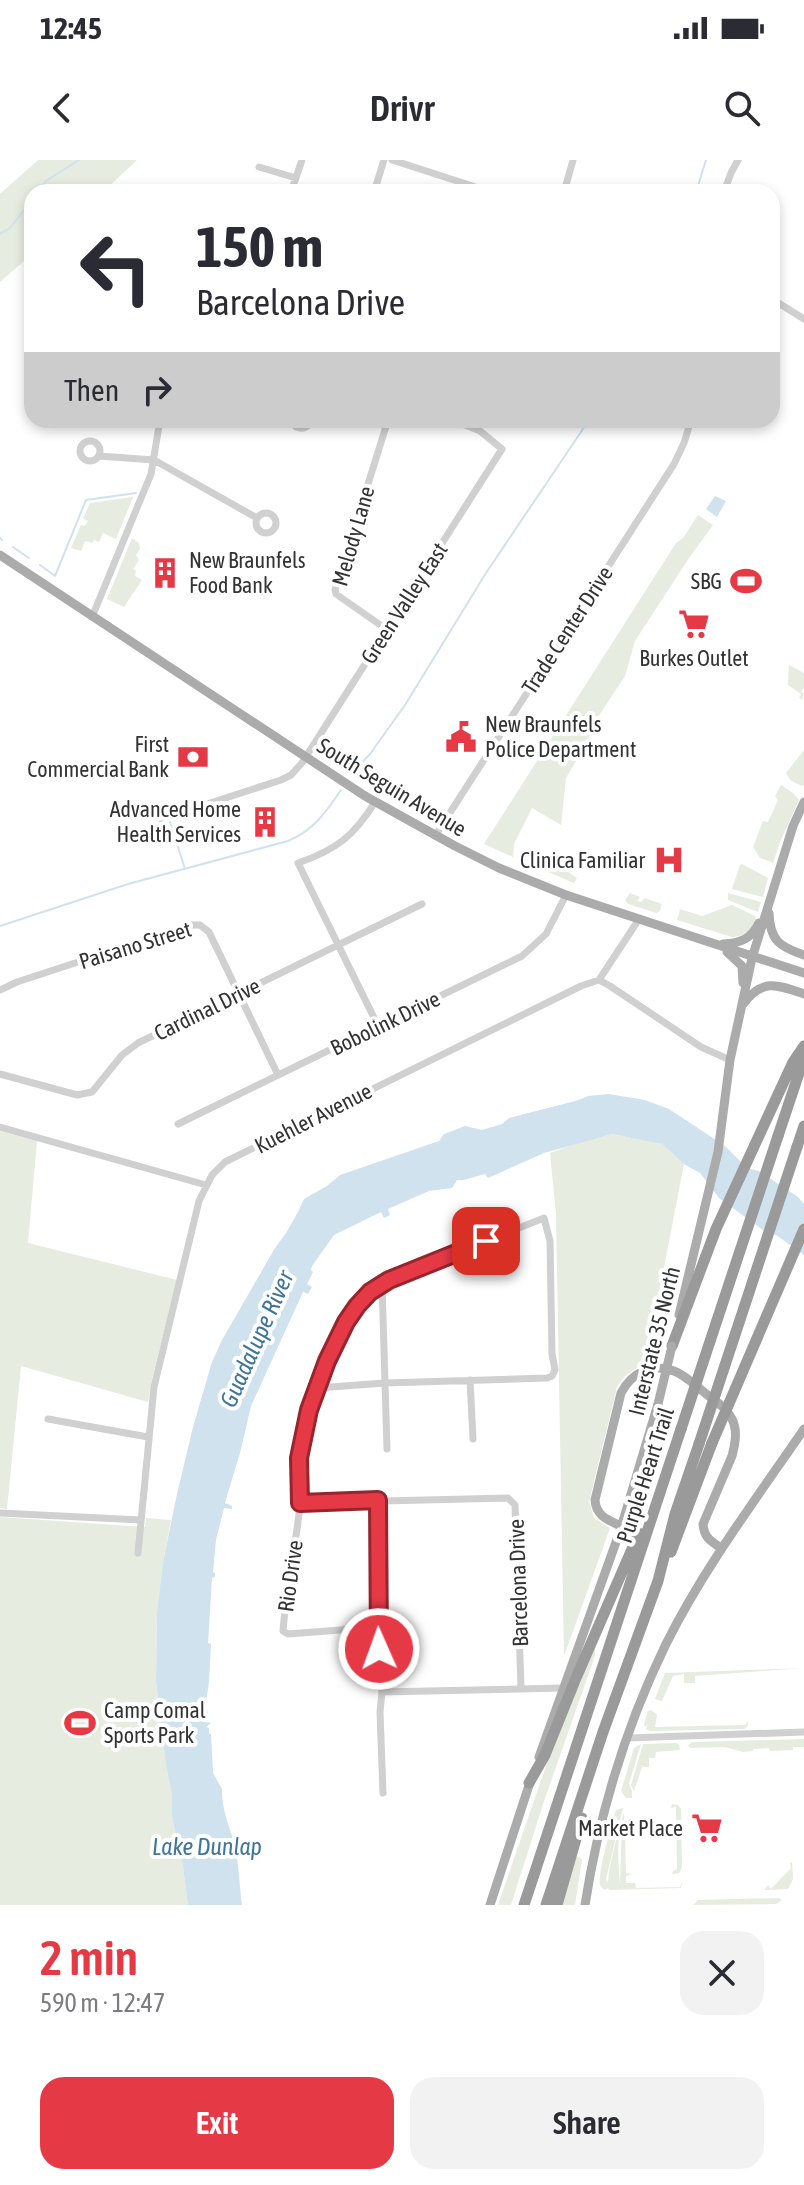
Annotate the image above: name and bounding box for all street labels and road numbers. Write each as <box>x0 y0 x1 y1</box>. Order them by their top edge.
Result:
street label: Melody Lane <box>326 483 380 589</box>
street label: Green Valley East <box>355 538 453 668</box>
street label: Trade Center Drive <box>516 561 618 699</box>
street label: South Seguin Avenue <box>313 732 471 842</box>
street label: Paisano Street <box>76 916 194 974</box>
street label: Cardinal Drive <box>150 972 264 1046</box>
street label: Bobolink Drive <box>326 985 444 1061</box>
street label: Kuehler Avenue <box>250 1077 376 1159</box>
street label: Interstate 35 North <box>623 1264 685 1418</box>
street label: Purple Heart Trail <box>611 1404 679 1546</box>
street label: Barcelona Drive <box>503 1519 533 1647</box>
street label: Rio Drive <box>272 1538 308 1614</box>

